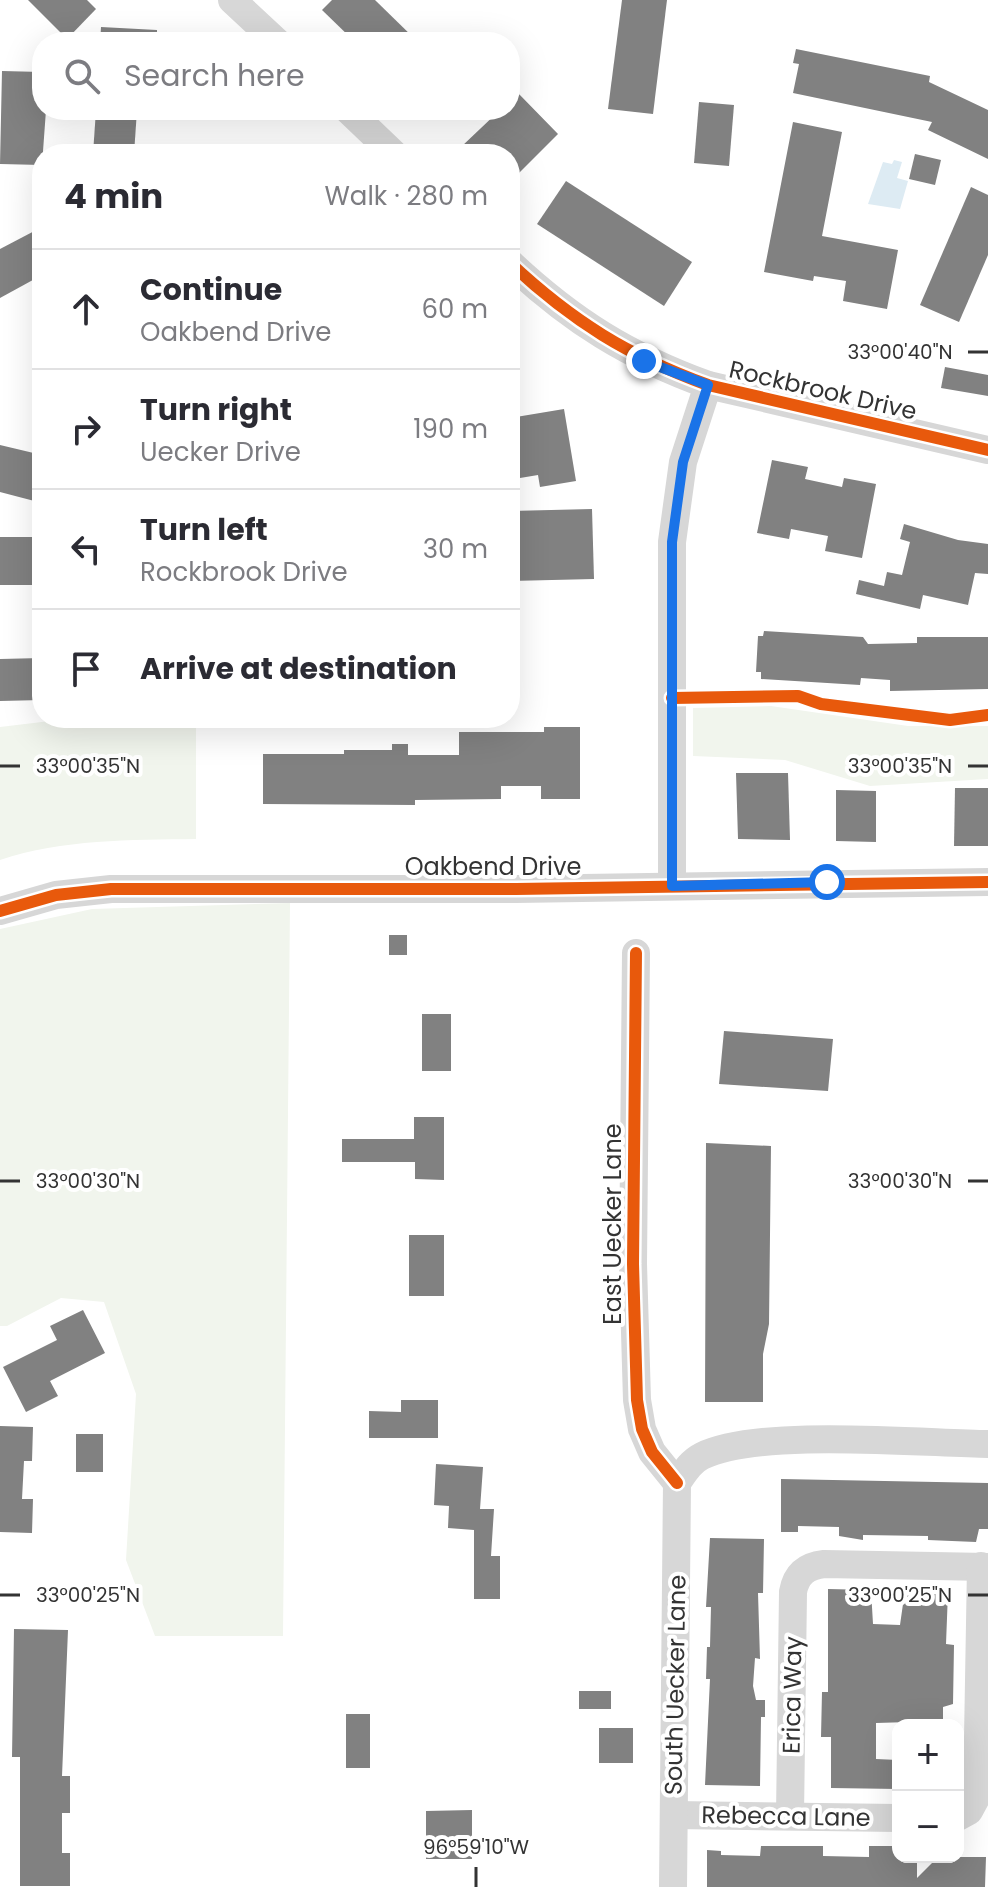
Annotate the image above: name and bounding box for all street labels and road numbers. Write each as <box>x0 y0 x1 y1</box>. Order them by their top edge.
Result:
street label: Rockbrook Drive <box>726 352 920 428</box>
street label: Oakbend Drive <box>405 850 581 883</box>
street label: East Uecker Lane <box>596 1123 629 1325</box>
street label: South Uecker Lane <box>657 1575 693 1795</box>
street label: Erica Way <box>774 1635 810 1754</box>
street label: Rebecca Lane <box>701 1798 871 1834</box>

